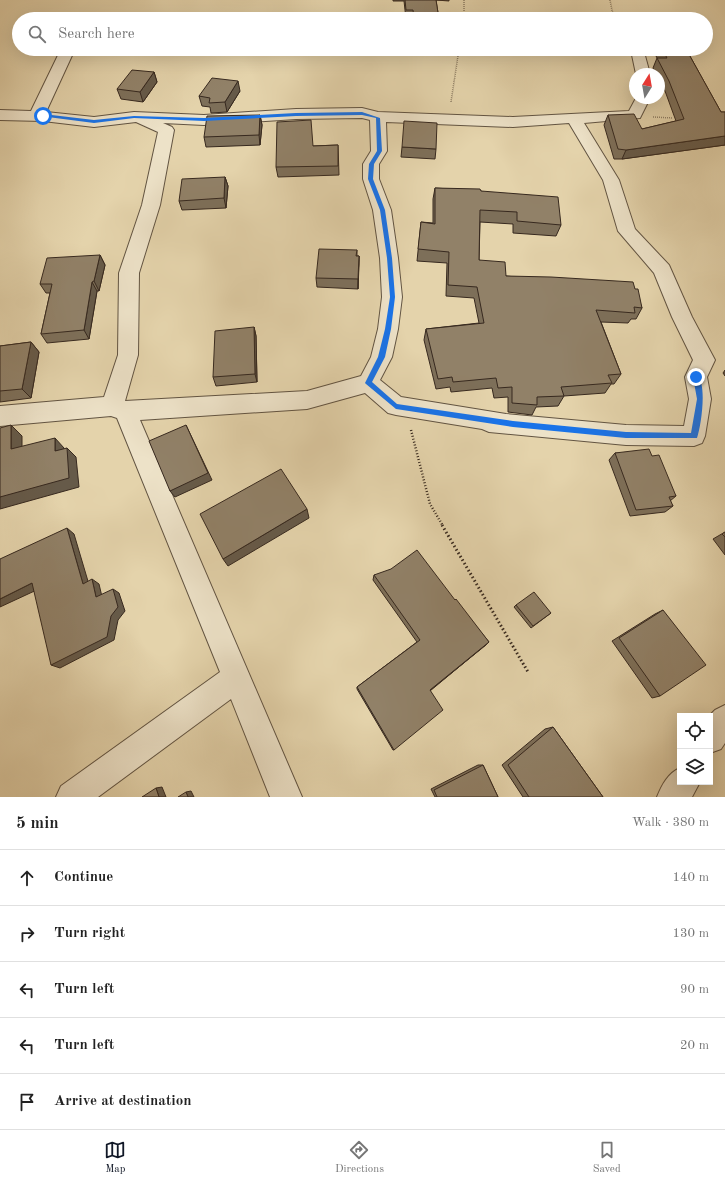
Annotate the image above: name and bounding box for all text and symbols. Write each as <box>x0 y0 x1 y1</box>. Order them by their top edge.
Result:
search box <box>12 12 713 56</box>
icon: search <box>26 23 48 45</box>
text: Search here <box>58 27 135 42</box>
north arrow <box>629 68 665 104</box>
route start <box>34 107 52 125</box>
route end <box>687 368 705 386</box>
map controls <box>677 713 713 785</box>
button: locate <box>677 713 713 749</box>
button: layers <box>677 749 713 785</box>
text: 5 min <box>16 815 59 832</box>
text: Walk · 380 m <box>632 816 709 829</box>
icon: ahead <box>16 867 38 889</box>
text: Continue <box>54 870 113 885</box>
text: 140 m <box>672 871 709 884</box>
icon: right <box>16 923 38 945</box>
text: Turn right <box>54 926 125 941</box>
text: 130 m <box>672 927 709 940</box>
icon: left <box>16 979 38 1001</box>
text: Turn left <box>54 982 114 997</box>
text: 90 m <box>680 983 709 996</box>
icon: left <box>16 1035 38 1057</box>
text: Turn left <box>54 1038 114 1053</box>
text: 20 m <box>680 1039 709 1052</box>
icon: arrive <box>16 1091 38 1113</box>
text: Arrive at destination <box>54 1094 192 1109</box>
tab: Map <box>104 1139 126 1177</box>
tab: Directions <box>335 1139 384 1177</box>
tab: Saved <box>593 1139 621 1177</box>

